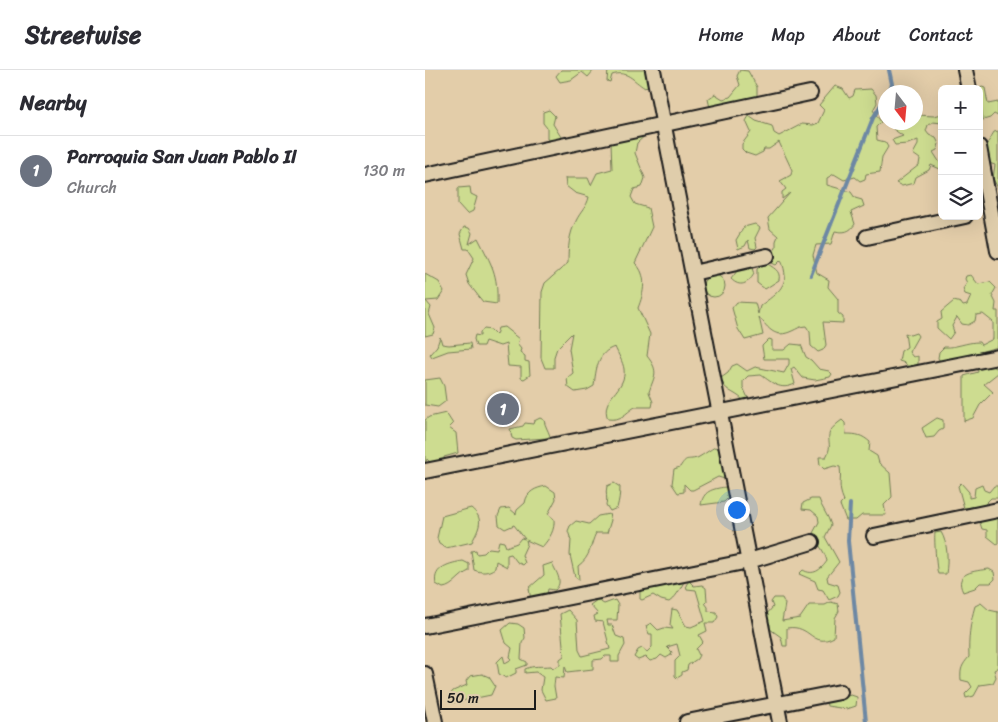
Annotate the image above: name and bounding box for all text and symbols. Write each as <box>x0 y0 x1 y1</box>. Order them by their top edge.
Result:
text: Streetwise <box>25 14 141 56</box>
text: Home <box>699 19 744 51</box>
text: Map <box>772 19 805 51</box>
text: About <box>833 19 881 51</box>
text: Contact <box>909 19 973 51</box>
text: Nearby <box>20 84 86 122</box>
north arrow <box>878 85 923 130</box>
map controls <box>938 85 983 220</box>
button: + <box>938 85 983 130</box>
button: − <box>938 130 983 175</box>
text: Parroquia San Juan Pablo II <box>67 140 297 173</box>
text: 1 <box>33 156 39 185</box>
text: 130 m <box>363 156 405 185</box>
text: Church <box>67 173 117 202</box>
button: layers <box>938 175 983 220</box>
pin: 1 <box>487 390 519 428</box>
your location <box>724 497 750 523</box>
text: 50 m <box>447 686 479 711</box>
scale bar <box>440 687 536 710</box>

